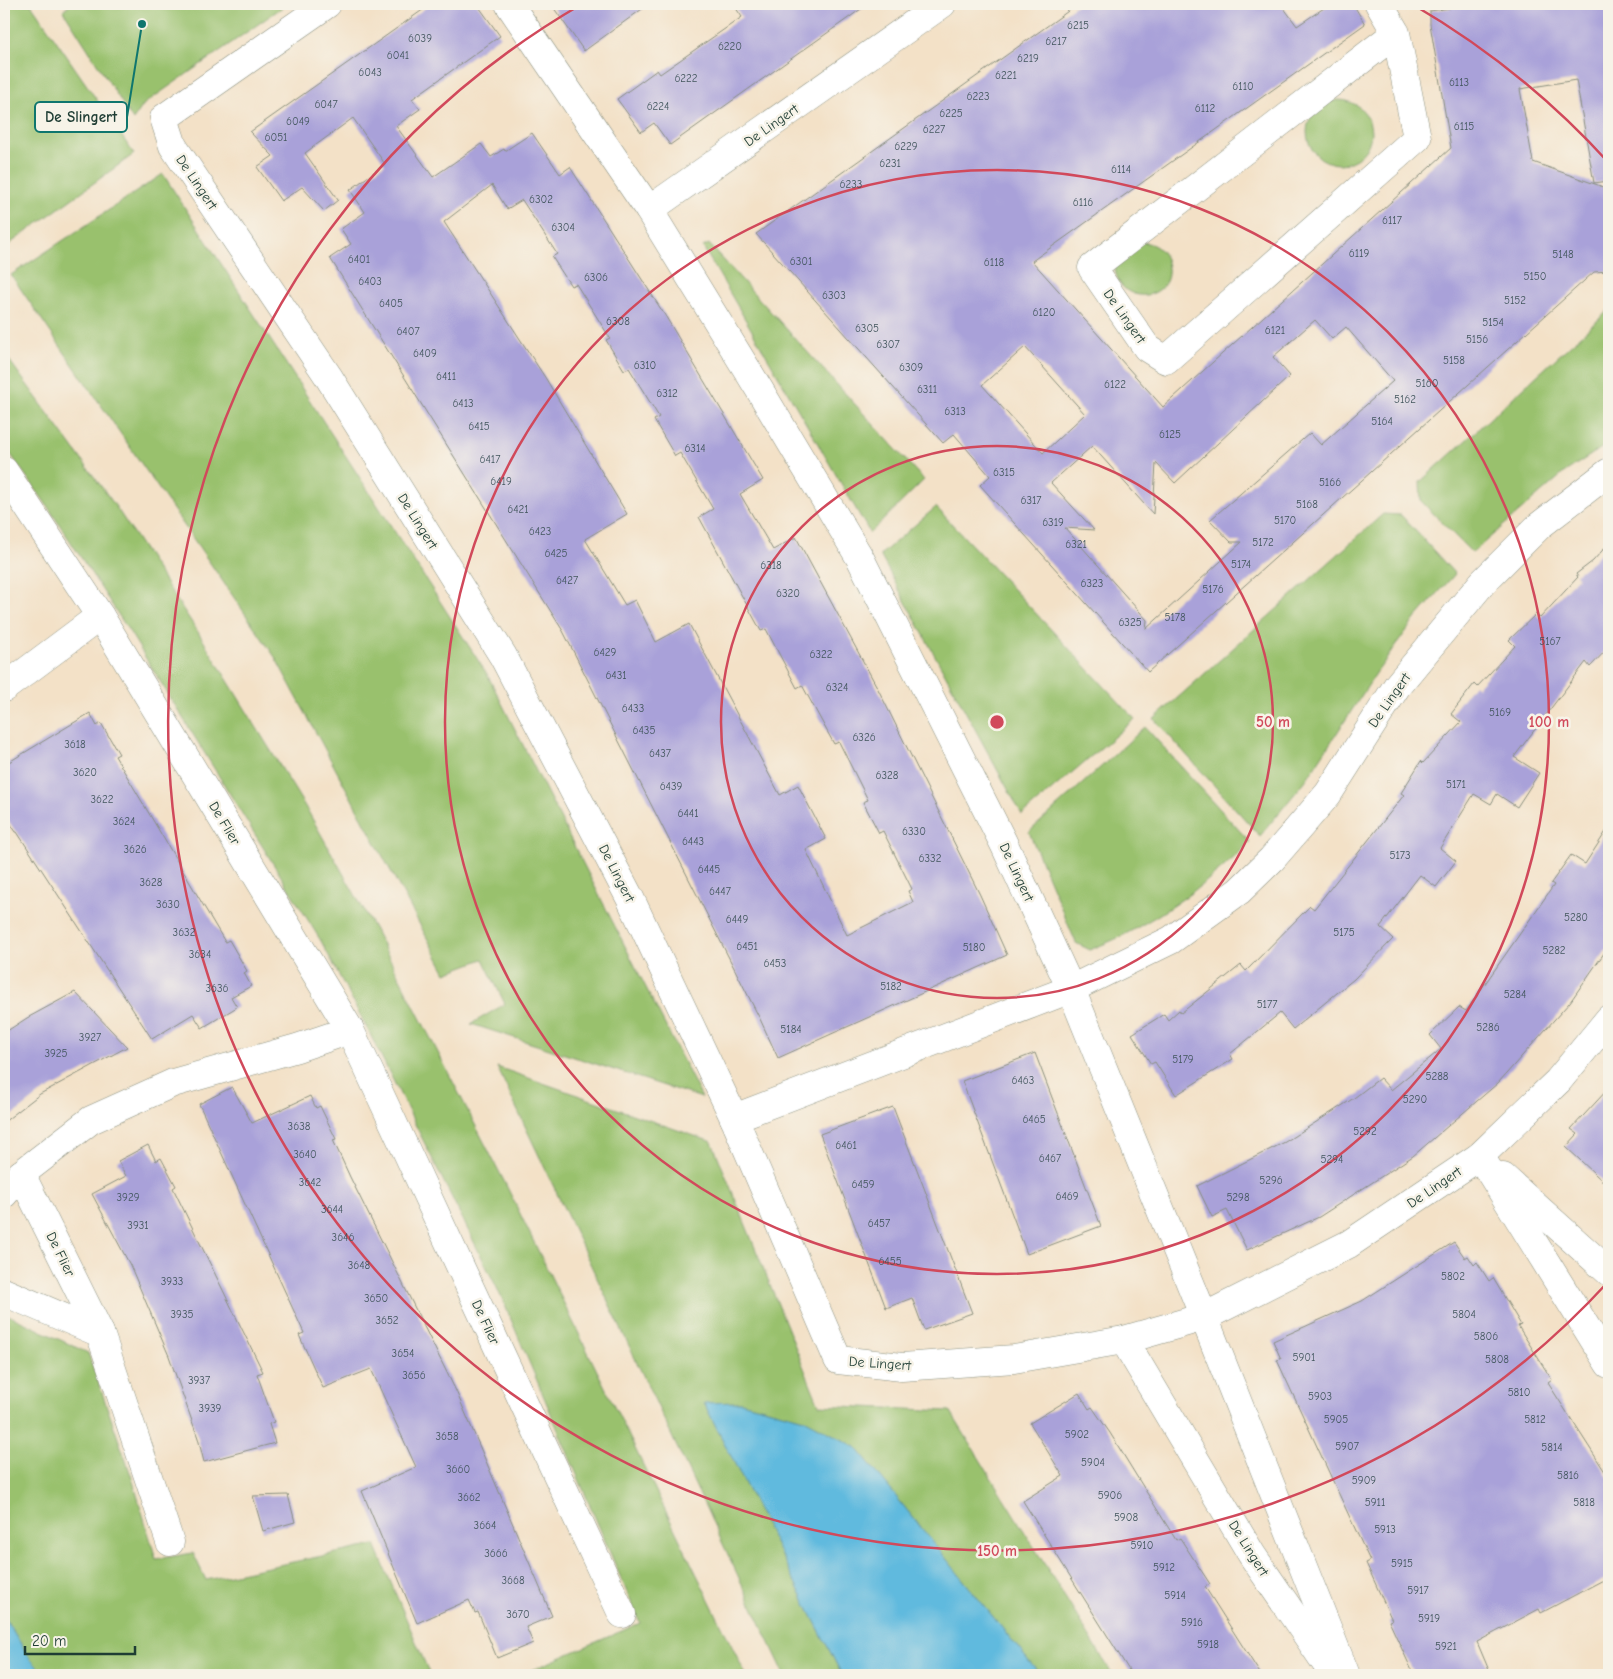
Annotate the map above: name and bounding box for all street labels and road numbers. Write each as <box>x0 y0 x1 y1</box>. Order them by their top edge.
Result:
street label: De Lingert <box>741 100 803 150</box>
street label: De Lingert <box>172 152 222 214</box>
street label: De Lingert <box>1100 286 1150 348</box>
street label: De Lingert <box>394 490 442 553</box>
street label: De Lingert <box>1365 669 1415 731</box>
street label: De Flier <box>205 799 244 848</box>
street label: De Lingert <box>996 840 1038 905</box>
street label: De Lingert <box>595 842 639 906</box>
street label: De Lingert <box>1404 1162 1466 1212</box>
street label: De Flier <box>43 1229 79 1280</box>
street label: De Flier <box>468 1297 503 1348</box>
street label: De Lingert <box>848 1353 913 1374</box>
street label: De Lingert <box>1225 1517 1273 1580</box>

